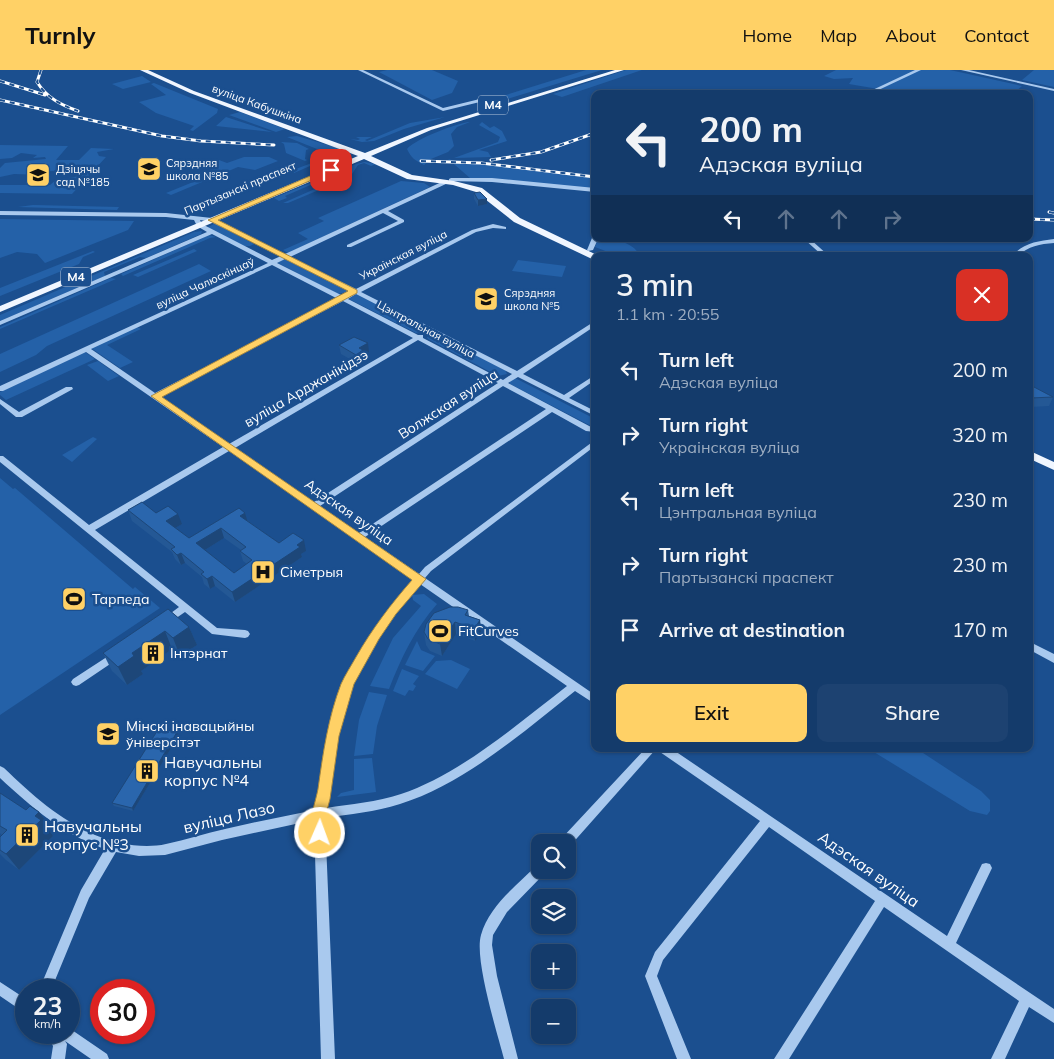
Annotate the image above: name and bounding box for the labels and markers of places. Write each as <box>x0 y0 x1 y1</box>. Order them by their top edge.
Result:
pin <box>310 149 352 191</box>
school or university icon: Сярэдняя школа №85 <box>136 156 162 182</box>
place label: Сярэдняя школа №85 <box>166 156 229 183</box>
school or university icon: Дзіцячы сад №185 <box>25 162 51 188</box>
place label: Дзіцячы сад №185 <box>56 162 110 189</box>
school or university icon: Сярэдняя школа №5 <box>473 286 499 312</box>
place label: Сярэдняя школа №5 <box>504 286 560 313</box>
hospital icon: Сіметрыя <box>250 559 276 585</box>
place label: Сіметрыя <box>280 563 343 581</box>
sports icon: Тарпеда <box>61 586 87 612</box>
place label: Тарпеда <box>92 590 150 608</box>
sports icon: FitCurves <box>427 618 453 644</box>
place label: FitCurves <box>458 622 519 640</box>
building icon: Інтэрнат <box>140 640 166 666</box>
place label: Інтэрнат <box>170 644 228 662</box>
place label: Мінскі інавацыйны ўніверсітэт <box>126 717 254 751</box>
school or university icon: Мінскі інавацыйны ўніверсітэт <box>95 721 121 747</box>
place label: Навучальны корпус №4 <box>164 752 262 790</box>
building icon: Навучальны корпус №4 <box>134 758 160 784</box>
place label: Навучальны корпус №3 <box>44 816 142 854</box>
building icon: Навучальны корпус №3 <box>14 822 40 848</box>

